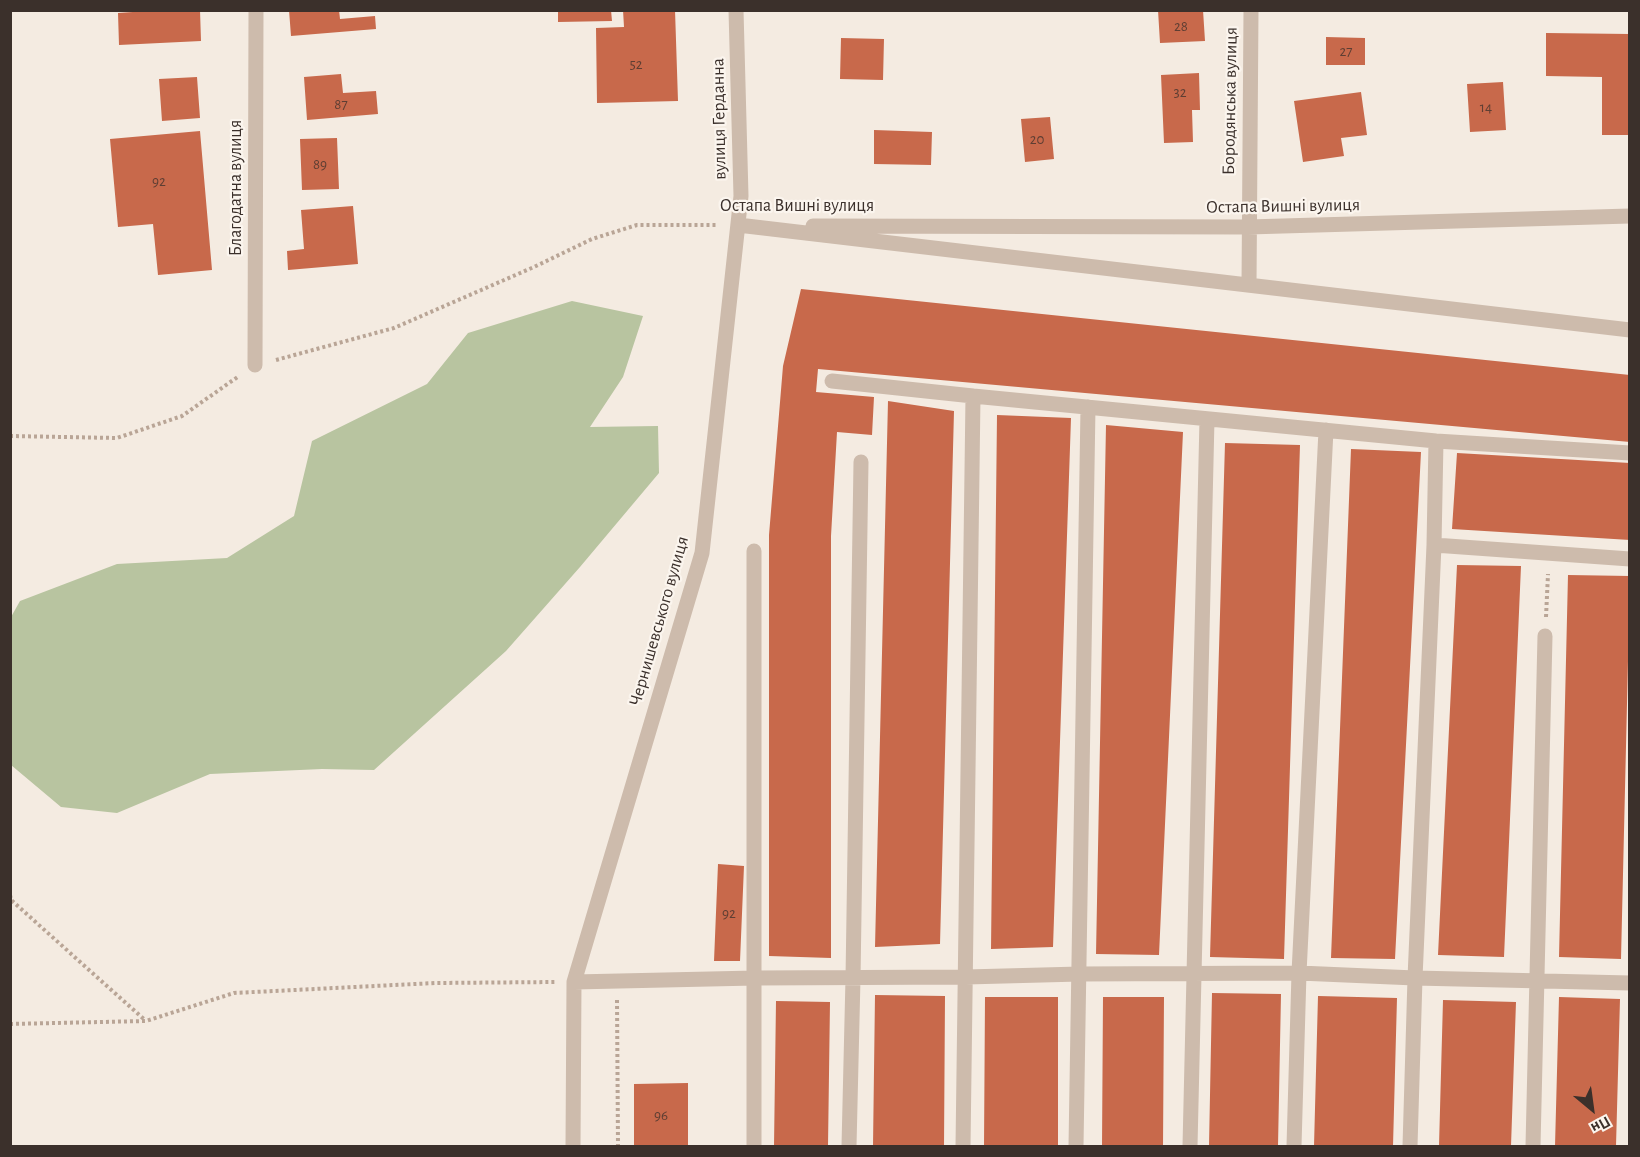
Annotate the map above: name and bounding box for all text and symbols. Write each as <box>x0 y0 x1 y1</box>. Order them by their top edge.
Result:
house number: 28 <box>1174 17 1188 35</box>
street label: Бородянська вулиця <box>1218 27 1242 175</box>
house number: 27 <box>1339 42 1353 60</box>
house number: 52 <box>629 55 643 73</box>
street label: вулиця Герданна <box>707 58 731 180</box>
house number: 32 <box>1173 83 1187 101</box>
house number: 87 <box>334 95 348 113</box>
house number: 14 <box>1480 98 1492 116</box>
street label: Благодатна вулиця <box>225 120 247 256</box>
house number: 20 <box>1030 130 1044 148</box>
house number: 89 <box>313 155 327 173</box>
house number: 92 <box>152 172 166 190</box>
street label: Остапа Вишні вулиця <box>1206 194 1360 218</box>
street label: Остапа Вишні вулиця <box>720 195 874 217</box>
street label: Чернишевського вулиця <box>624 534 694 708</box>
house number: 92 <box>722 904 736 922</box>
north arrow <box>1562 1079 1622 1139</box>
house number: 96 <box>654 1106 668 1124</box>
text: Пн <box>1588 1113 1613 1136</box>

